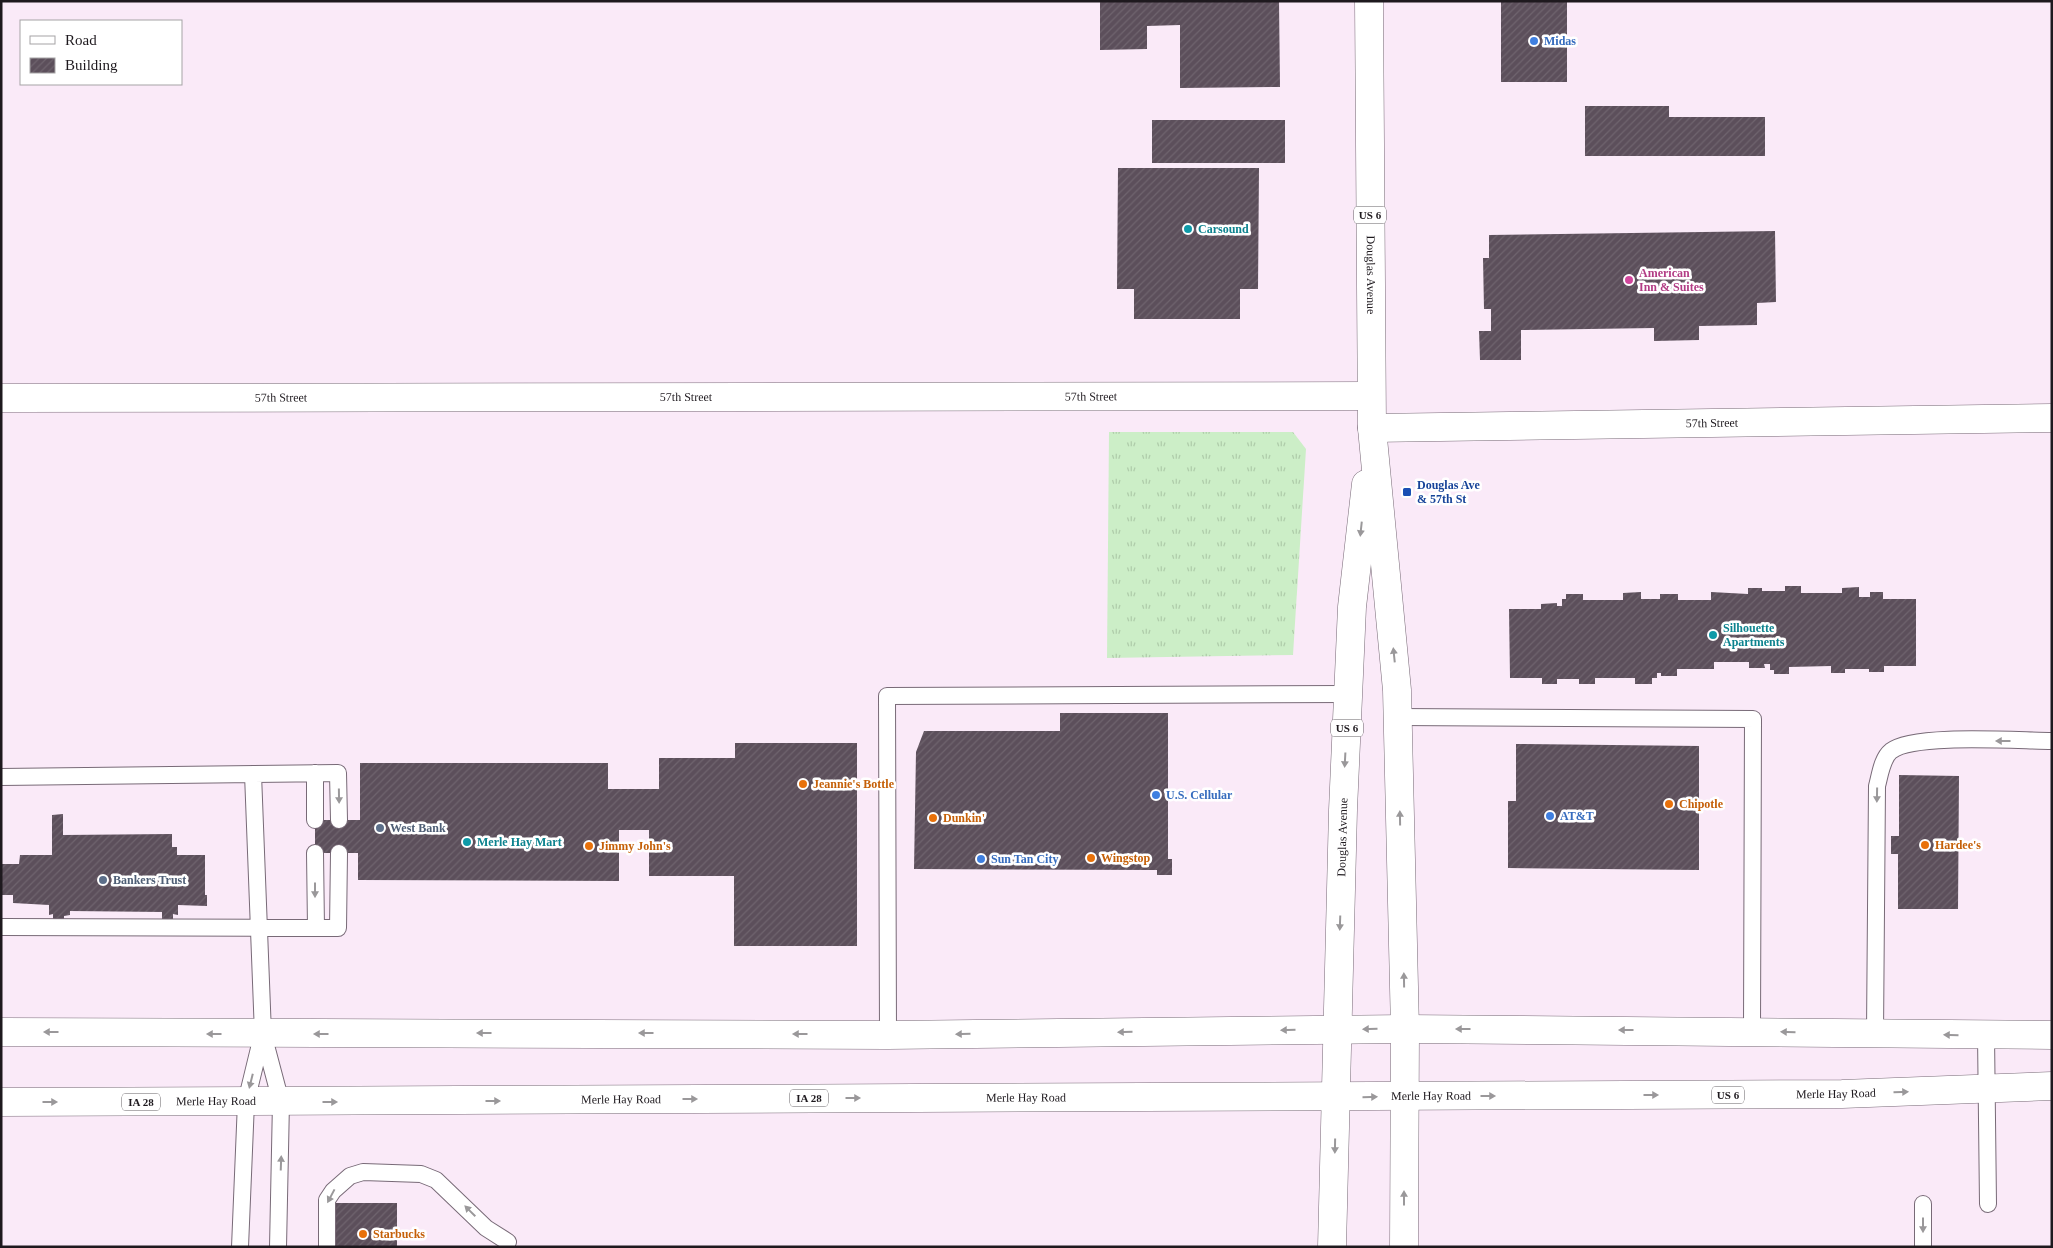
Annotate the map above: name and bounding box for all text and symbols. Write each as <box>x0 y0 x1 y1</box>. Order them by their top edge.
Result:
legend <box>20 20 182 85</box>
text: Road <box>65 32 97 48</box>
place label: Midas <box>1544 34 1576 48</box>
marker: Midas <box>1528 35 1540 47</box>
text: Building <box>65 57 118 73</box>
road number: US 6 <box>1354 206 1386 224</box>
place label: Carsound <box>1198 222 1249 236</box>
marker: Carsound <box>1182 223 1194 235</box>
street label: Douglas Avenue <box>1364 236 1378 314</box>
place label: American Inn & Suites <box>1639 266 1704 294</box>
marker: American Inn & Suites <box>1623 274 1635 286</box>
street label: 57th Street <box>1065 389 1118 403</box>
street label: 57th Street <box>660 390 713 404</box>
street label: 57th Street <box>255 391 308 405</box>
street label: 57th Street <box>1686 416 1739 430</box>
place label: Douglas Ave & 57th St <box>1417 478 1480 506</box>
marker: Douglas Ave & 57th St <box>1401 486 1413 498</box>
one-way arrow <box>1357 521 1365 537</box>
place label: Silhouette Apartments <box>1723 621 1785 649</box>
marker: Silhouette Apartments <box>1707 629 1719 641</box>
one-way arrow <box>1390 647 1398 663</box>
road number: US 6 <box>1331 720 1363 736</box>
one-way arrow <box>1995 737 2011 745</box>
one-way arrow <box>1341 753 1349 769</box>
place label: Jeannie's Bottle <box>813 777 895 791</box>
marker: Jeannie's Bottle <box>797 778 809 790</box>
place label: U.S. Cellular <box>1166 788 1233 802</box>
one-way arrow <box>1873 788 1881 804</box>
one-way arrow <box>335 789 343 805</box>
marker: U.S. Cellular <box>1150 789 1162 801</box>
street label: Douglas Avenue <box>1334 797 1351 877</box>
place label: Chipotle <box>1679 797 1724 811</box>
marker: Chipotle <box>1663 798 1675 810</box>
place label: AT&T <box>1560 809 1594 823</box>
one-way arrow <box>1396 810 1404 826</box>
marker: AT&T <box>1544 810 1556 822</box>
place label: Dunkin' <box>943 811 985 825</box>
marker: Dunkin' <box>927 812 939 824</box>
place label: West Bank <box>390 821 446 835</box>
marker: West Bank <box>374 822 386 834</box>
place label: Merle Hay Mart <box>477 835 562 849</box>
marker: Merle Hay Mart <box>461 836 473 848</box>
place label: Hardee's <box>1935 838 1981 852</box>
place label: Jimmy John's <box>599 839 671 853</box>
marker: Hardee's <box>1919 839 1931 851</box>
marker: Jimmy John's <box>583 840 595 852</box>
place label: Wingstop <box>1101 851 1150 865</box>
place label: Sun Tan City <box>991 852 1058 866</box>
marker: Wingstop <box>1085 852 1097 864</box>
marker: Sun Tan City <box>975 853 987 865</box>
place label: Bankers Trust <box>113 873 186 887</box>
marker: Bankers Trust <box>97 874 109 886</box>
one-way arrow <box>311 882 319 898</box>
one-way arrow <box>1335 915 1343 931</box>
one-way arrow <box>1399 972 1407 988</box>
one-way arrow <box>1362 1025 1378 1033</box>
one-way arrow <box>1455 1025 1471 1033</box>
one-way arrow <box>1279 1026 1295 1034</box>
one-way arrow <box>1617 1026 1633 1034</box>
one-way arrow <box>1780 1027 1796 1035</box>
one-way arrow <box>43 1028 59 1036</box>
one-way arrow <box>1117 1028 1133 1036</box>
one-way arrow <box>476 1029 492 1037</box>
one-way arrow <box>638 1029 654 1037</box>
one-way arrow <box>206 1030 222 1038</box>
one-way arrow <box>313 1030 329 1038</box>
one-way arrow <box>792 1030 808 1038</box>
one-way arrow <box>954 1030 970 1038</box>
one-way arrow <box>1942 1030 1958 1038</box>
one-way arrow <box>247 1074 255 1089</box>
road number: US 6 <box>1712 1086 1744 1104</box>
street label: Merle Hay Road <box>1796 1086 1876 1101</box>
one-way arrow <box>1893 1088 1909 1096</box>
street label: Merle Hay Road <box>1391 1089 1471 1103</box>
road number: IA 28 <box>790 1090 828 1106</box>
street label: Merle Hay Road <box>986 1090 1066 1105</box>
one-way arrow <box>1643 1091 1659 1099</box>
street label: Merle Hay Road <box>581 1092 661 1106</box>
one-way arrow <box>1481 1092 1497 1100</box>
one-way arrow <box>1362 1093 1378 1101</box>
road number: IA 28 <box>122 1094 160 1110</box>
street label: Merle Hay Road <box>176 1094 256 1108</box>
one-way arrow <box>845 1094 861 1102</box>
one-way arrow <box>682 1095 698 1103</box>
one-way arrow <box>485 1096 501 1104</box>
one-way arrow <box>42 1098 58 1106</box>
one-way arrow <box>322 1098 338 1106</box>
one-way arrow <box>1330 1138 1338 1154</box>
one-way arrow <box>277 1155 285 1171</box>
one-way arrow <box>327 1189 335 1204</box>
one-way arrow <box>1401 1190 1409 1206</box>
one-way arrow <box>464 1206 476 1218</box>
one-way arrow <box>1919 1217 1927 1233</box>
place label: Starbucks <box>373 1227 425 1241</box>
marker: Starbucks <box>357 1228 369 1240</box>

